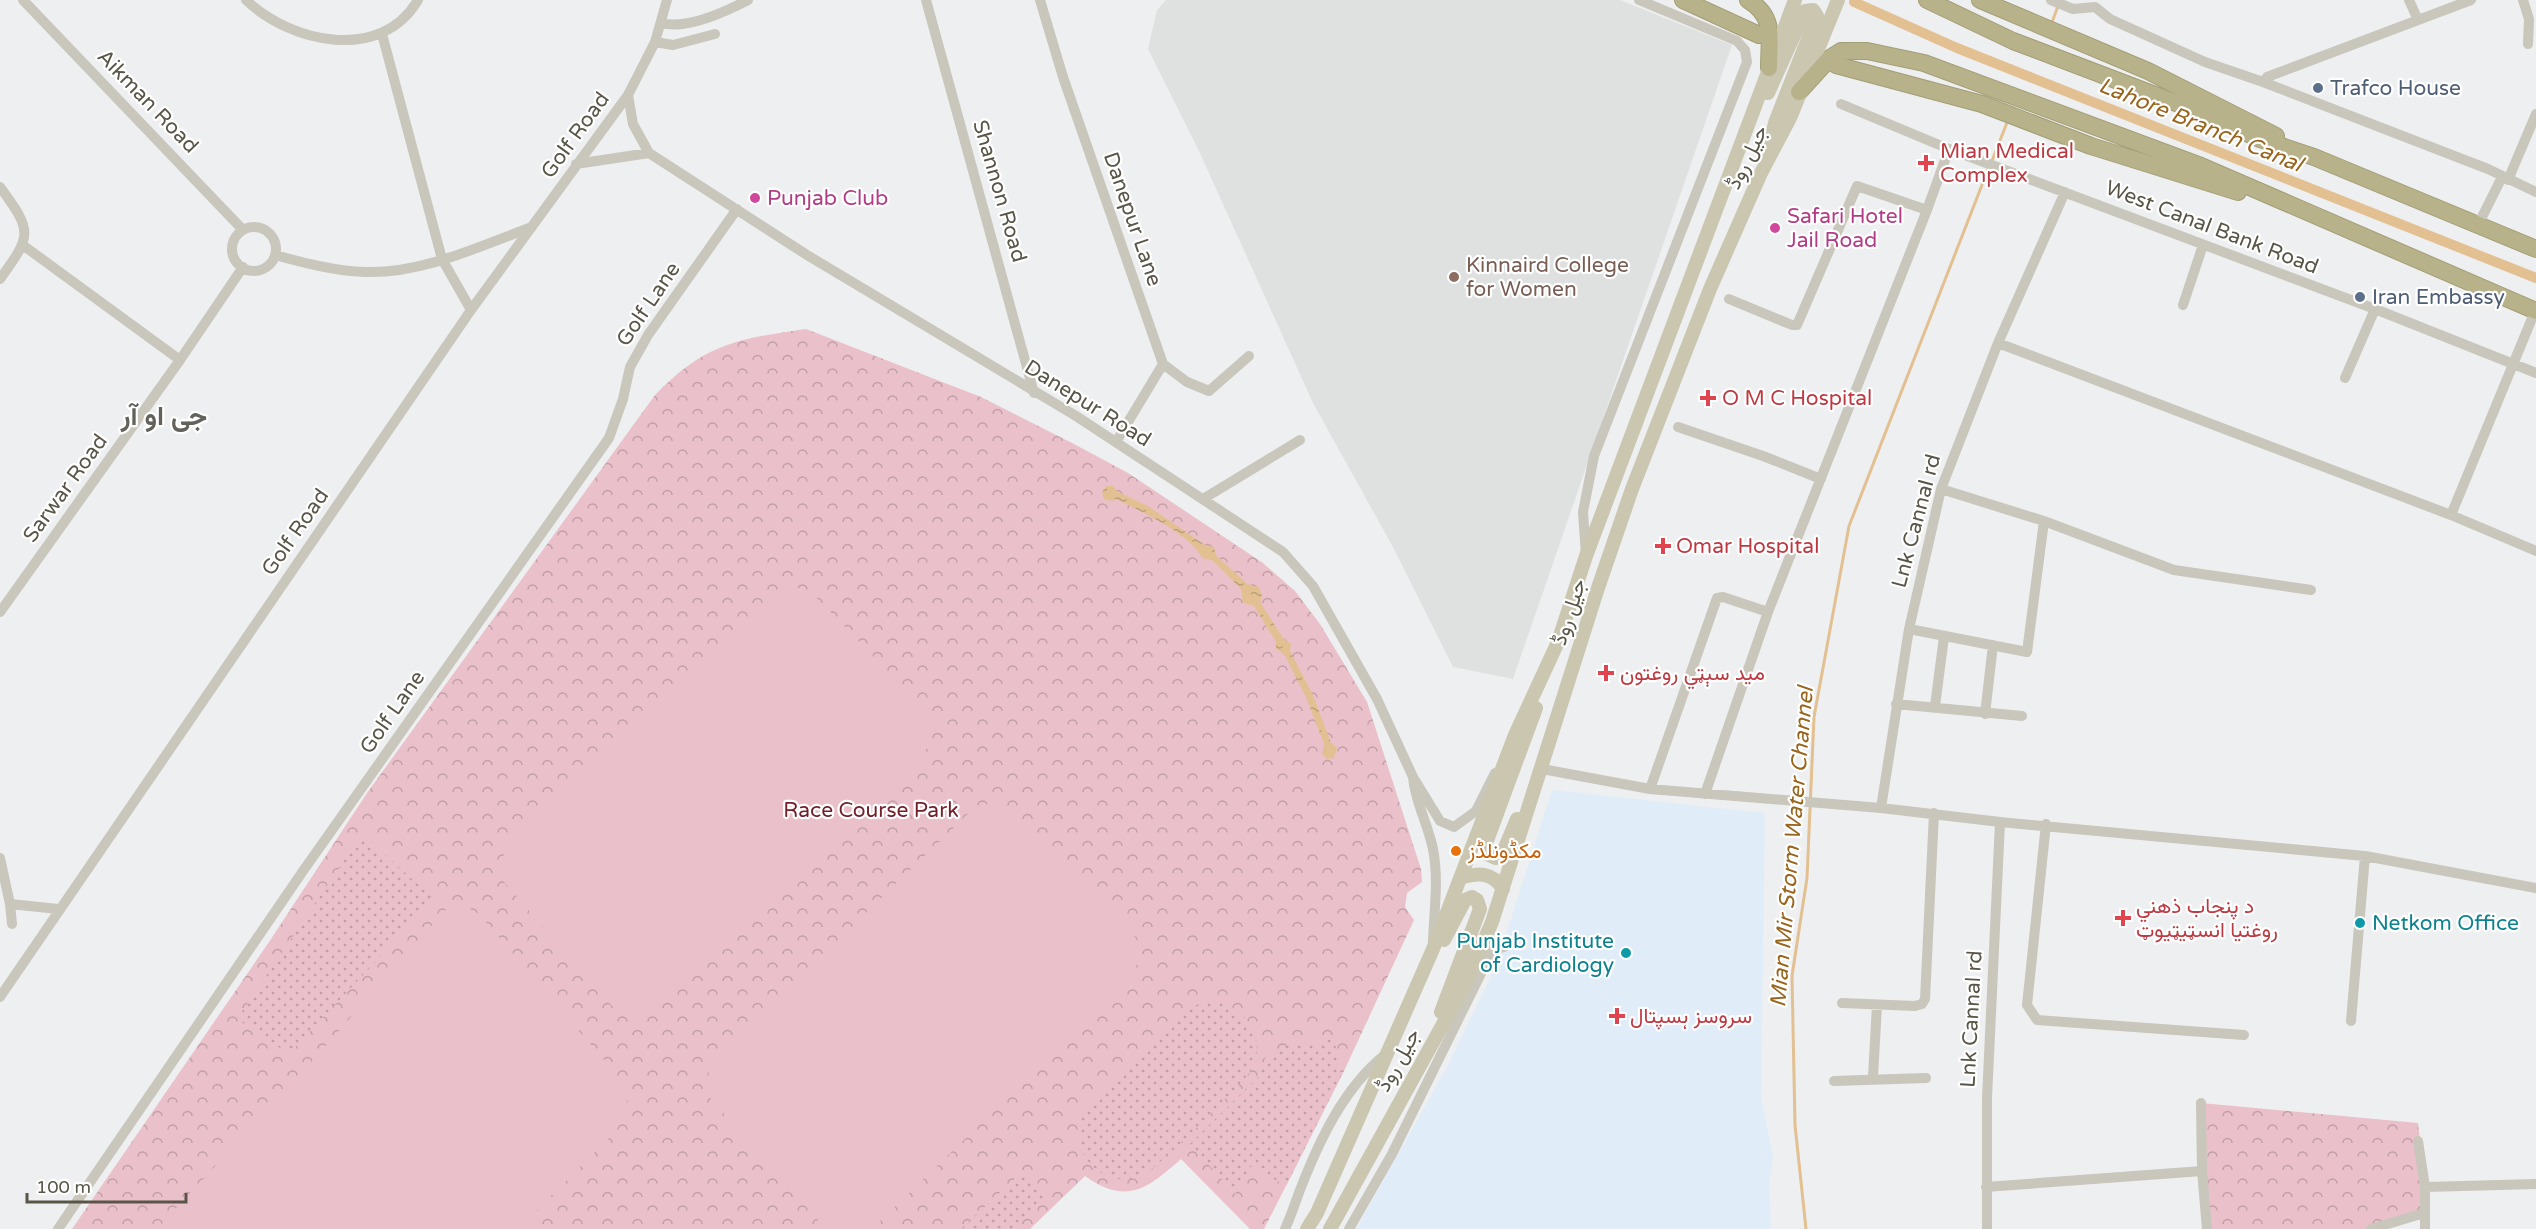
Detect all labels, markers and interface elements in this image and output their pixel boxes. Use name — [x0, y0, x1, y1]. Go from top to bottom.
street label: Aikman Road — [92, 44, 203, 158]
water label: Lahore Branch Canal — [2095, 72, 2308, 179]
place label: Trafco House — [2330, 76, 2461, 101]
marker: Trafco House — [2311, 81, 2325, 95]
street label: Golf Road — [536, 87, 615, 183]
street label: Shannon Road — [967, 117, 1032, 265]
street label: جیل روڈ — [1721, 121, 1774, 193]
place label: Mian Medical Complex — [1940, 139, 2074, 188]
street label: Danepur Lane — [1098, 149, 1167, 290]
marker: Mian Medical Complex — [1917, 154, 1935, 172]
street label: West Canal Bank Road — [2102, 175, 2322, 280]
place label: Punjab Club — [767, 186, 888, 211]
marker: Punjab Club — [748, 191, 762, 205]
place label: Safari Hotel Jail Road — [1787, 204, 1903, 253]
marker: Safari Hotel Jail Road — [1768, 221, 1782, 235]
place label: Kinnaird College for Women — [1466, 253, 1629, 302]
street label: Golf Lane — [611, 257, 686, 351]
marker: Kinnaird College for Women — [1447, 270, 1461, 284]
place label: Iran Embassy — [2372, 285, 2505, 310]
marker: Iran Embassy — [2353, 290, 2367, 304]
street label: Danepur Road — [1020, 355, 1156, 452]
place label: O M C Hospital — [1722, 386, 1872, 411]
marker: O M C Hospital — [1699, 389, 1717, 407]
district label: جی او آر — [120, 400, 207, 433]
street label: Sarwar Road — [18, 429, 113, 547]
street label: Lnk Cannal rd — [1887, 452, 1946, 591]
street label: Golf Road — [256, 484, 334, 580]
place label: Omar Hospital — [1676, 534, 1819, 559]
marker: Omar Hospital — [1654, 537, 1672, 555]
street label: جیل روڈ — [1547, 576, 1592, 648]
place label: مید سېټي روغتون — [1620, 661, 1765, 690]
marker: مید سېټي روغتون — [1597, 664, 1615, 682]
street label: Golf Lane — [355, 666, 430, 759]
water label: Mian Mir Storm Water Channel — [1765, 683, 1819, 1008]
park label: Race Course Park — [783, 798, 959, 823]
place label: مکڈونلڈز — [1467, 839, 1541, 864]
marker: مکڈونلڈز — [1449, 844, 1463, 858]
place label: د پنجاب ذهني روغتیا انسټیټیوټ — [2136, 894, 2278, 943]
marker: د پنجاب ذهني روغتیا انسټیټیوټ — [2114, 909, 2132, 927]
place label: Netkom Office — [2372, 911, 2519, 936]
marker: Netkom Office — [2353, 916, 2367, 930]
place label: Punjab Institute of Cardiology — [1456, 929, 1614, 978]
marker: Punjab Institute of Cardiology — [1619, 946, 1633, 960]
street label: Lnk Cannal rd — [1955, 950, 1988, 1088]
place label: سروسز ہسپتال — [1630, 1004, 1752, 1030]
marker: سروسز ہسپتال — [1608, 1007, 1626, 1025]
street label: جیل روڈ — [1371, 1024, 1426, 1096]
scale bar — [27, 1166, 186, 1204]
text: 100 m — [36, 1176, 91, 1198]

